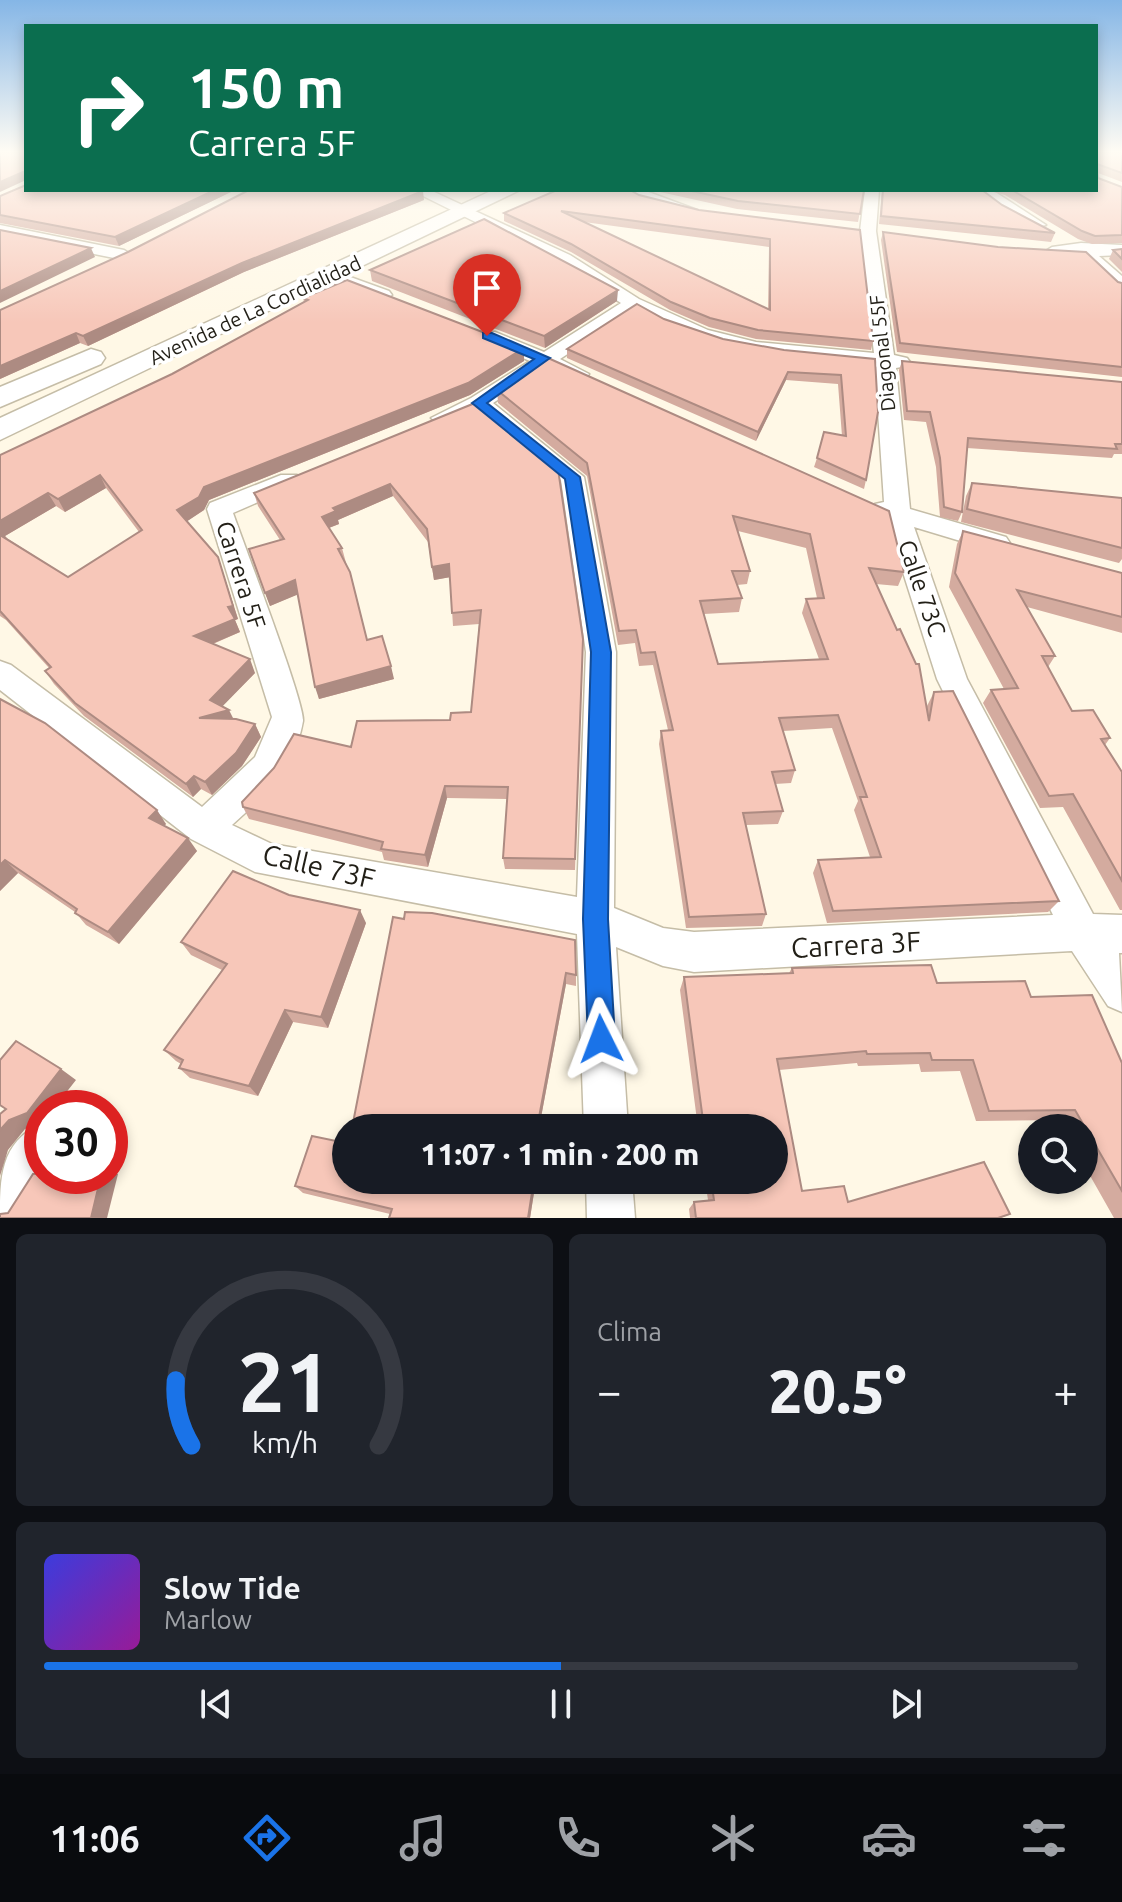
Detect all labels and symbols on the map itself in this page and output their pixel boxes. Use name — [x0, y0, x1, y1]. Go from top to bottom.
street label: Avenida de La Cordialidad — [146, 251, 364, 369]
pin — [453, 254, 521, 336]
street label: Diagonal 55F — [864, 294, 900, 412]
street label: Carrera 5F — [211, 518, 271, 632]
street label: Calle 73C — [893, 536, 951, 640]
street label: Calle 73F — [260, 838, 378, 894]
street label: Carrera 3F — [790, 925, 922, 963]
position arrow — [559, 997, 643, 1081]
speed limit sign: 30 — [24, 1090, 128, 1194]

